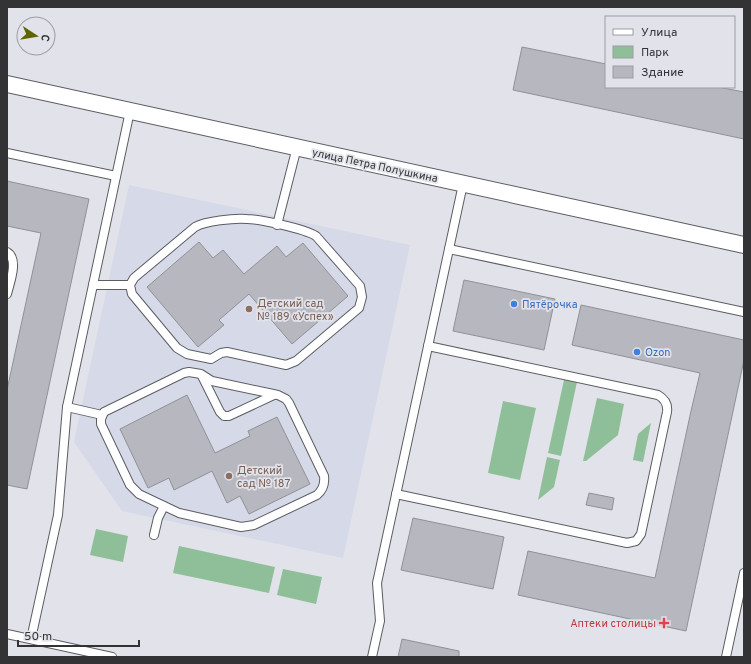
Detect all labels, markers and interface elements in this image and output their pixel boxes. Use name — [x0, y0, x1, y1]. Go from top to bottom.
north arrow — [16, 16, 56, 56]
legend — [605, 16, 735, 88]
text: Улица — [641, 25, 677, 41]
text: С — [37, 33, 52, 43]
text: Парк — [641, 45, 669, 61]
text: Здание — [641, 65, 684, 81]
street label: улица Петра Полушкина — [311, 146, 439, 186]
place label: Детский сад № 189 «Успех» — [257, 297, 334, 324]
place label: Пятёрочка — [522, 298, 578, 312]
marker: Пятёрочка — [509, 299, 519, 309]
marker: Детский сад № 189 «Успех» — [244, 304, 254, 314]
place label: Ozon — [645, 346, 671, 360]
marker: Ozon — [632, 347, 642, 357]
place label: Детский сад № 187 — [237, 464, 290, 491]
marker: Детский сад № 187 — [224, 471, 234, 481]
place label: Аптеки столицы — [570, 617, 656, 631]
marker: Аптеки столицы — [659, 618, 669, 628]
scale bar — [18, 622, 139, 648]
text: 50 m — [24, 629, 52, 645]

